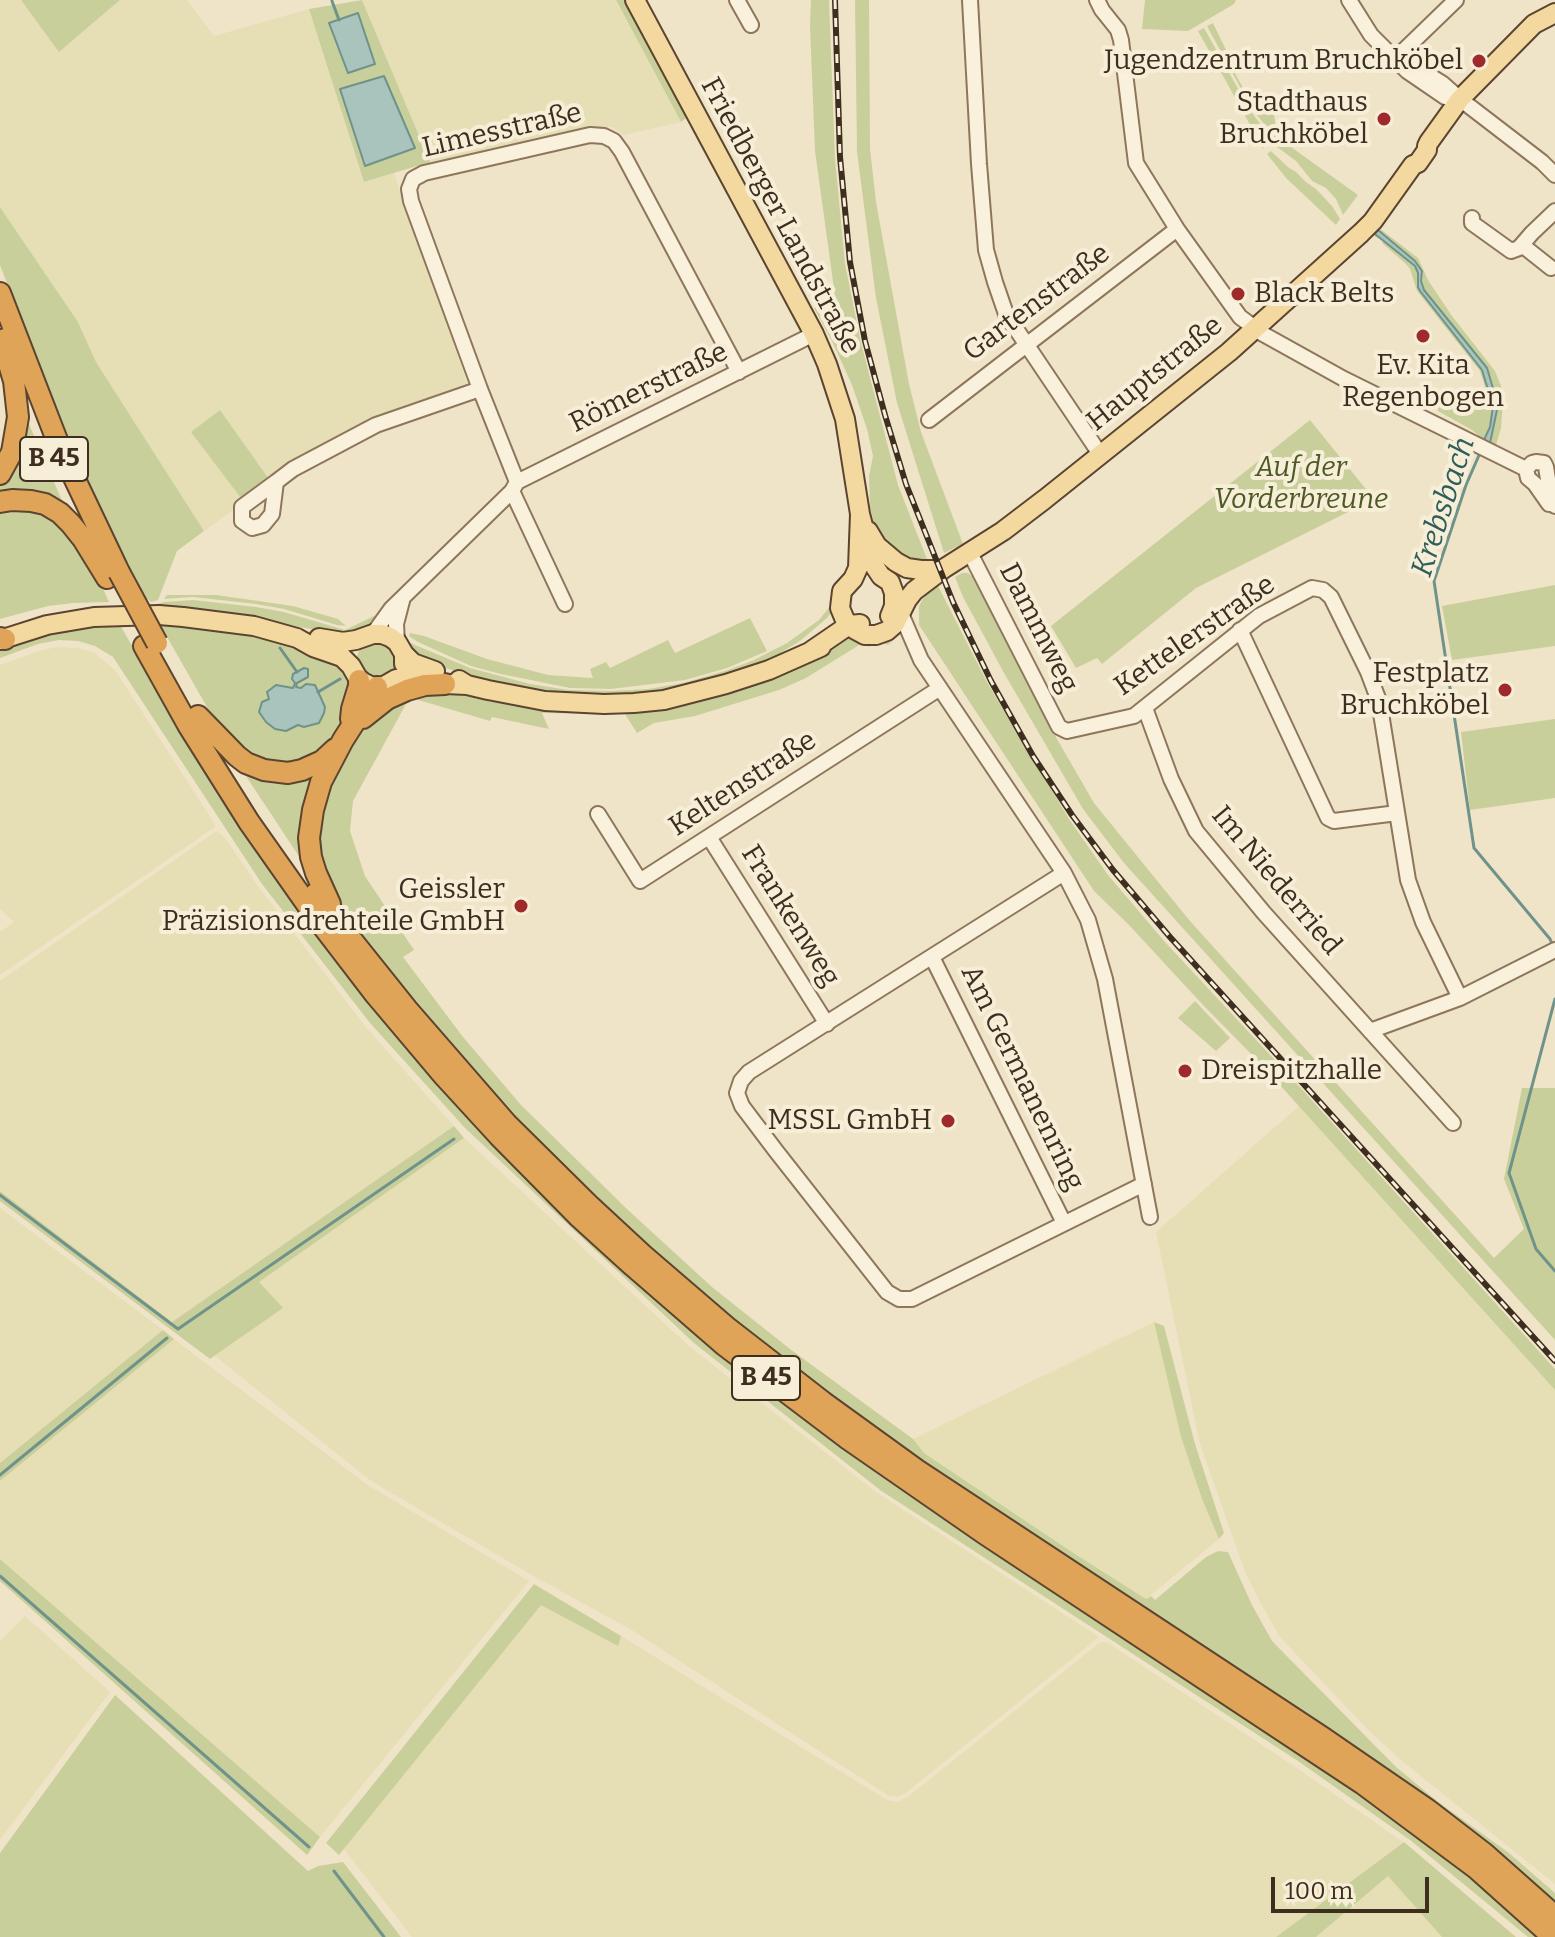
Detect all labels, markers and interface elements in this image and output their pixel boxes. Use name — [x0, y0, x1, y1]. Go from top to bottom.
place label: Jugendzentrum Bruchköbel — [1104, 44, 1463, 78]
marker: Jugendzentrum Bruchköbel — [1470, 52, 1488, 70]
street label: Friedberger Landstraße — [693, 72, 867, 360]
place label: Stadthaus Bruchköbel — [1219, 86, 1368, 152]
street label: Limesstraße — [419, 96, 585, 166]
marker: Stadthaus Bruchköbel — [1375, 110, 1393, 128]
street label: Gartenstraße — [957, 237, 1117, 369]
place label: Black Belts — [1254, 277, 1394, 311]
marker: Black Belts — [1229, 285, 1247, 303]
street label: Hauptstraße — [1080, 309, 1230, 439]
marker: Ev. Kita Regenbogen — [1414, 327, 1432, 345]
street label: Römerstraße — [565, 335, 733, 441]
place label: Ev. Kita Regenbogen — [1342, 349, 1504, 415]
water label: Krebsbach — [1405, 433, 1483, 581]
road number: B 45 — [20, 437, 88, 481]
park label: Auf der Vorderbreune — [1214, 451, 1388, 517]
street label: Dammweg — [991, 558, 1085, 698]
street label: Kettelerstraße — [1108, 568, 1282, 704]
place label: Festplatz Bruchköbel — [1340, 657, 1489, 723]
marker: Festplatz Bruchköbel — [1496, 681, 1514, 699]
street label: Keltenstraße — [663, 724, 823, 844]
street label: Im Niederried — [1204, 800, 1348, 962]
street label: Frankenweg — [733, 839, 847, 993]
place label: Geissler Präzisionsdrehteile GmbH — [162, 873, 505, 939]
marker: Geissler Präzisionsdrehteile GmbH — [512, 897, 530, 915]
street label: Am Germanenring — [953, 960, 1091, 1196]
place label: Dreispitzhalle — [1201, 1054, 1382, 1088]
marker: Dreispitzhalle — [1176, 1062, 1194, 1080]
place label: MSSL GmbH — [767, 1104, 932, 1138]
marker: MSSL GmbH — [939, 1112, 957, 1130]
road number: B 45 — [732, 1356, 800, 1400]
scale bar — [1275, 1861, 1433, 1911]
text: 100 m — [1285, 1877, 1353, 1905]

